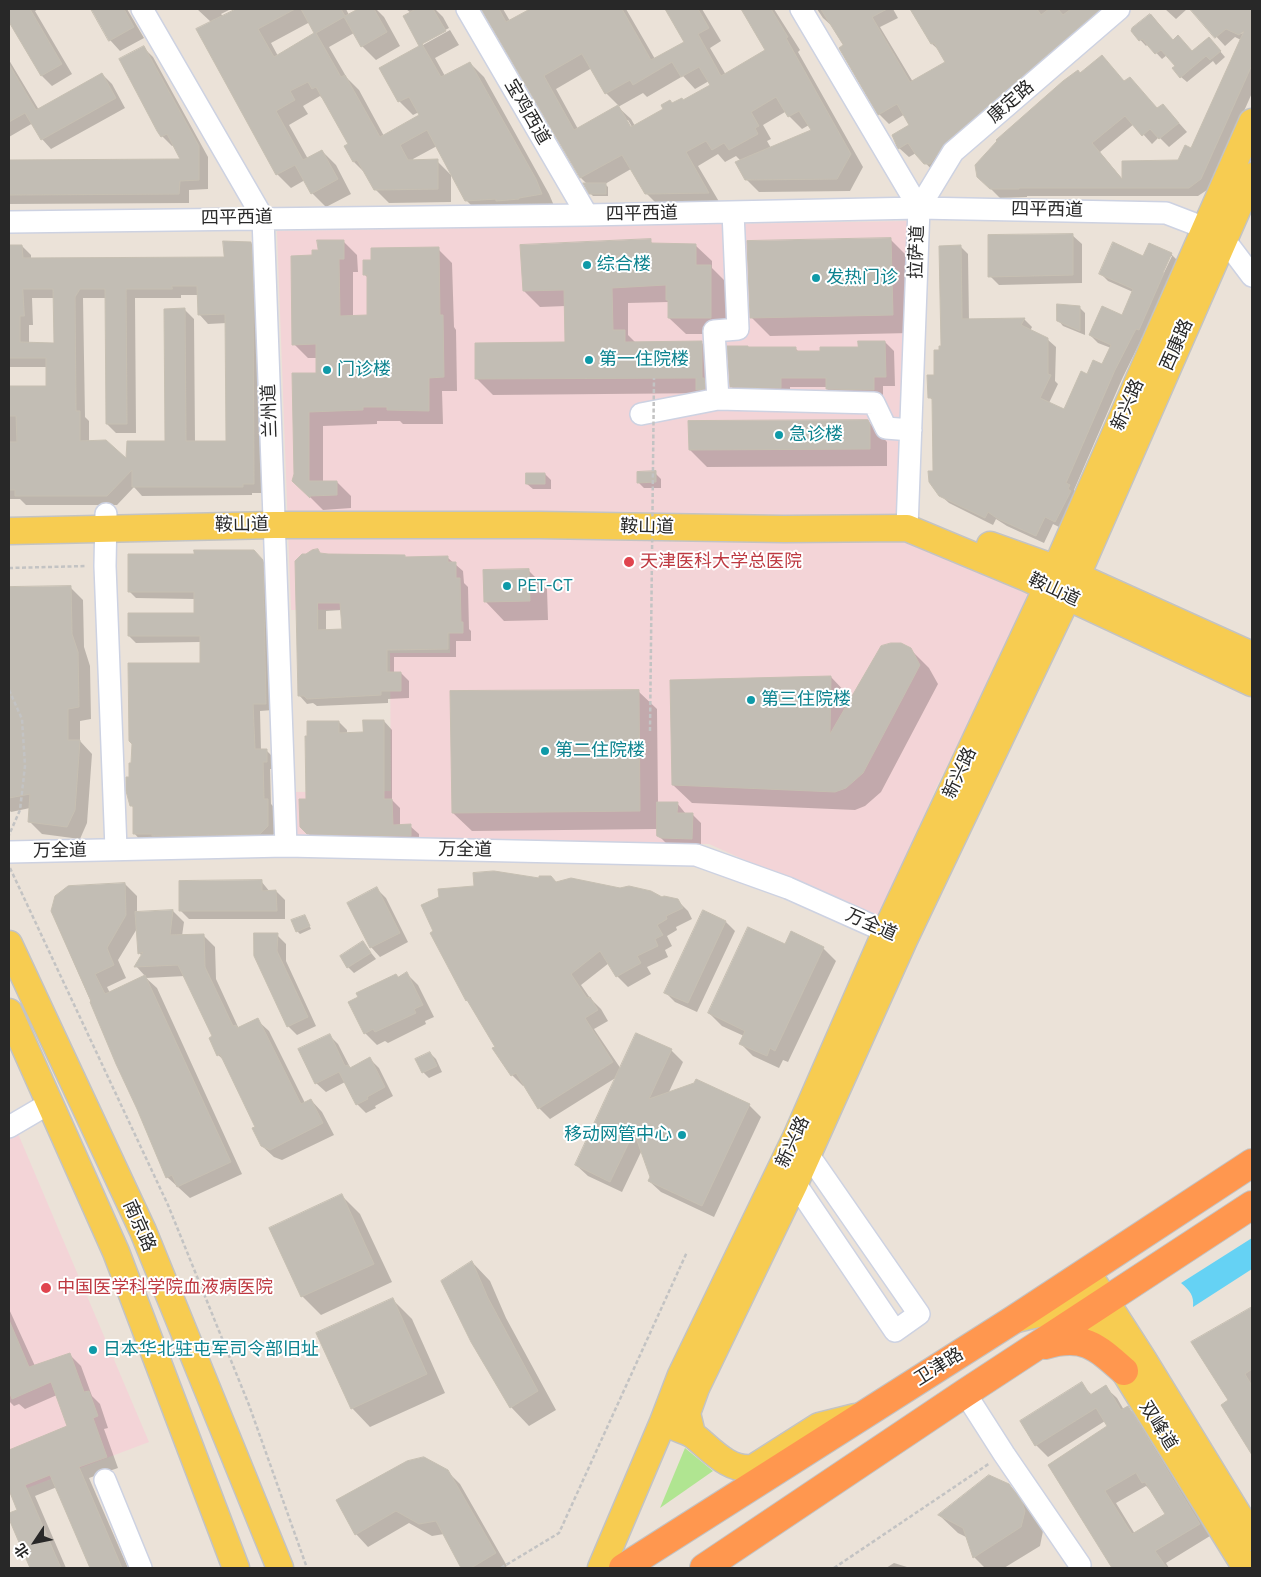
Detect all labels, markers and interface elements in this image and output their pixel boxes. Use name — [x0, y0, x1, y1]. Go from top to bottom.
street label: 宝鸡西道 — [500, 75, 554, 149]
street label: 康定路 — [984, 76, 1038, 128]
street label: 四平西道 — [1011, 199, 1083, 221]
street label: 四平西道 — [606, 203, 678, 225]
street label: 四平西道 — [201, 207, 273, 229]
street label: 拉萨道 — [905, 225, 929, 279]
place label: 综合楼 — [597, 254, 651, 276]
marker: 综合楼 — [581, 259, 593, 271]
place label: 发热门诊 — [826, 267, 898, 289]
marker: 发热门诊 — [810, 272, 822, 284]
street label: 西康路 — [1156, 316, 1198, 374]
place label: 第一住院楼 — [599, 349, 689, 371]
marker: 第一住院楼 — [583, 354, 595, 366]
place label: 门诊楼 — [337, 359, 391, 381]
marker: 门诊楼 — [321, 364, 333, 376]
street label: 新兴路 — [1107, 376, 1149, 434]
street label: 兰州道 — [258, 384, 282, 438]
place label: 急诊楼 — [789, 424, 843, 446]
marker: 急诊楼 — [773, 429, 785, 441]
street label: 鞍山道 — [215, 514, 269, 536]
street label: 鞍山道 — [620, 516, 674, 538]
place label: 天津医科大学总医院 — [640, 551, 802, 573]
marker: 天津医科大学总医院 — [622, 555, 636, 569]
street label: 鞍山道 — [1025, 569, 1083, 611]
place label: PET-CT — [517, 575, 572, 597]
marker: PET-CT — [501, 580, 513, 592]
place label: 第三住院楼 — [761, 689, 851, 711]
marker: 第三住院楼 — [745, 694, 757, 706]
place label: 第二住院楼 — [555, 740, 645, 762]
street label: 新兴路 — [939, 744, 981, 802]
marker: 第二住院楼 — [539, 745, 551, 757]
street label: 万全道 — [438, 839, 492, 861]
street label: 万全道 — [33, 840, 87, 862]
street label: 万全道 — [842, 904, 900, 946]
street label: 新兴路 — [772, 1113, 814, 1171]
place label: 移动网管中心 — [564, 1124, 672, 1146]
marker: 移动网管中心 — [676, 1129, 688, 1141]
street label: 南京路 — [118, 1197, 160, 1255]
place label: 中国医学科学院血液病医院 — [57, 1277, 273, 1299]
marker: 中国医学科学院血液病医院 — [39, 1281, 53, 1295]
place label: 日本华北驻屯军司令部旧址 — [103, 1339, 319, 1361]
marker: 日本华北驻屯军司令部旧址 — [87, 1344, 99, 1356]
street label: 卫津路 — [910, 1344, 968, 1390]
street label: 双峰道 — [1135, 1397, 1181, 1455]
north arrow — [10, 1517, 60, 1567]
text: 北 — [11, 1540, 33, 1561]

